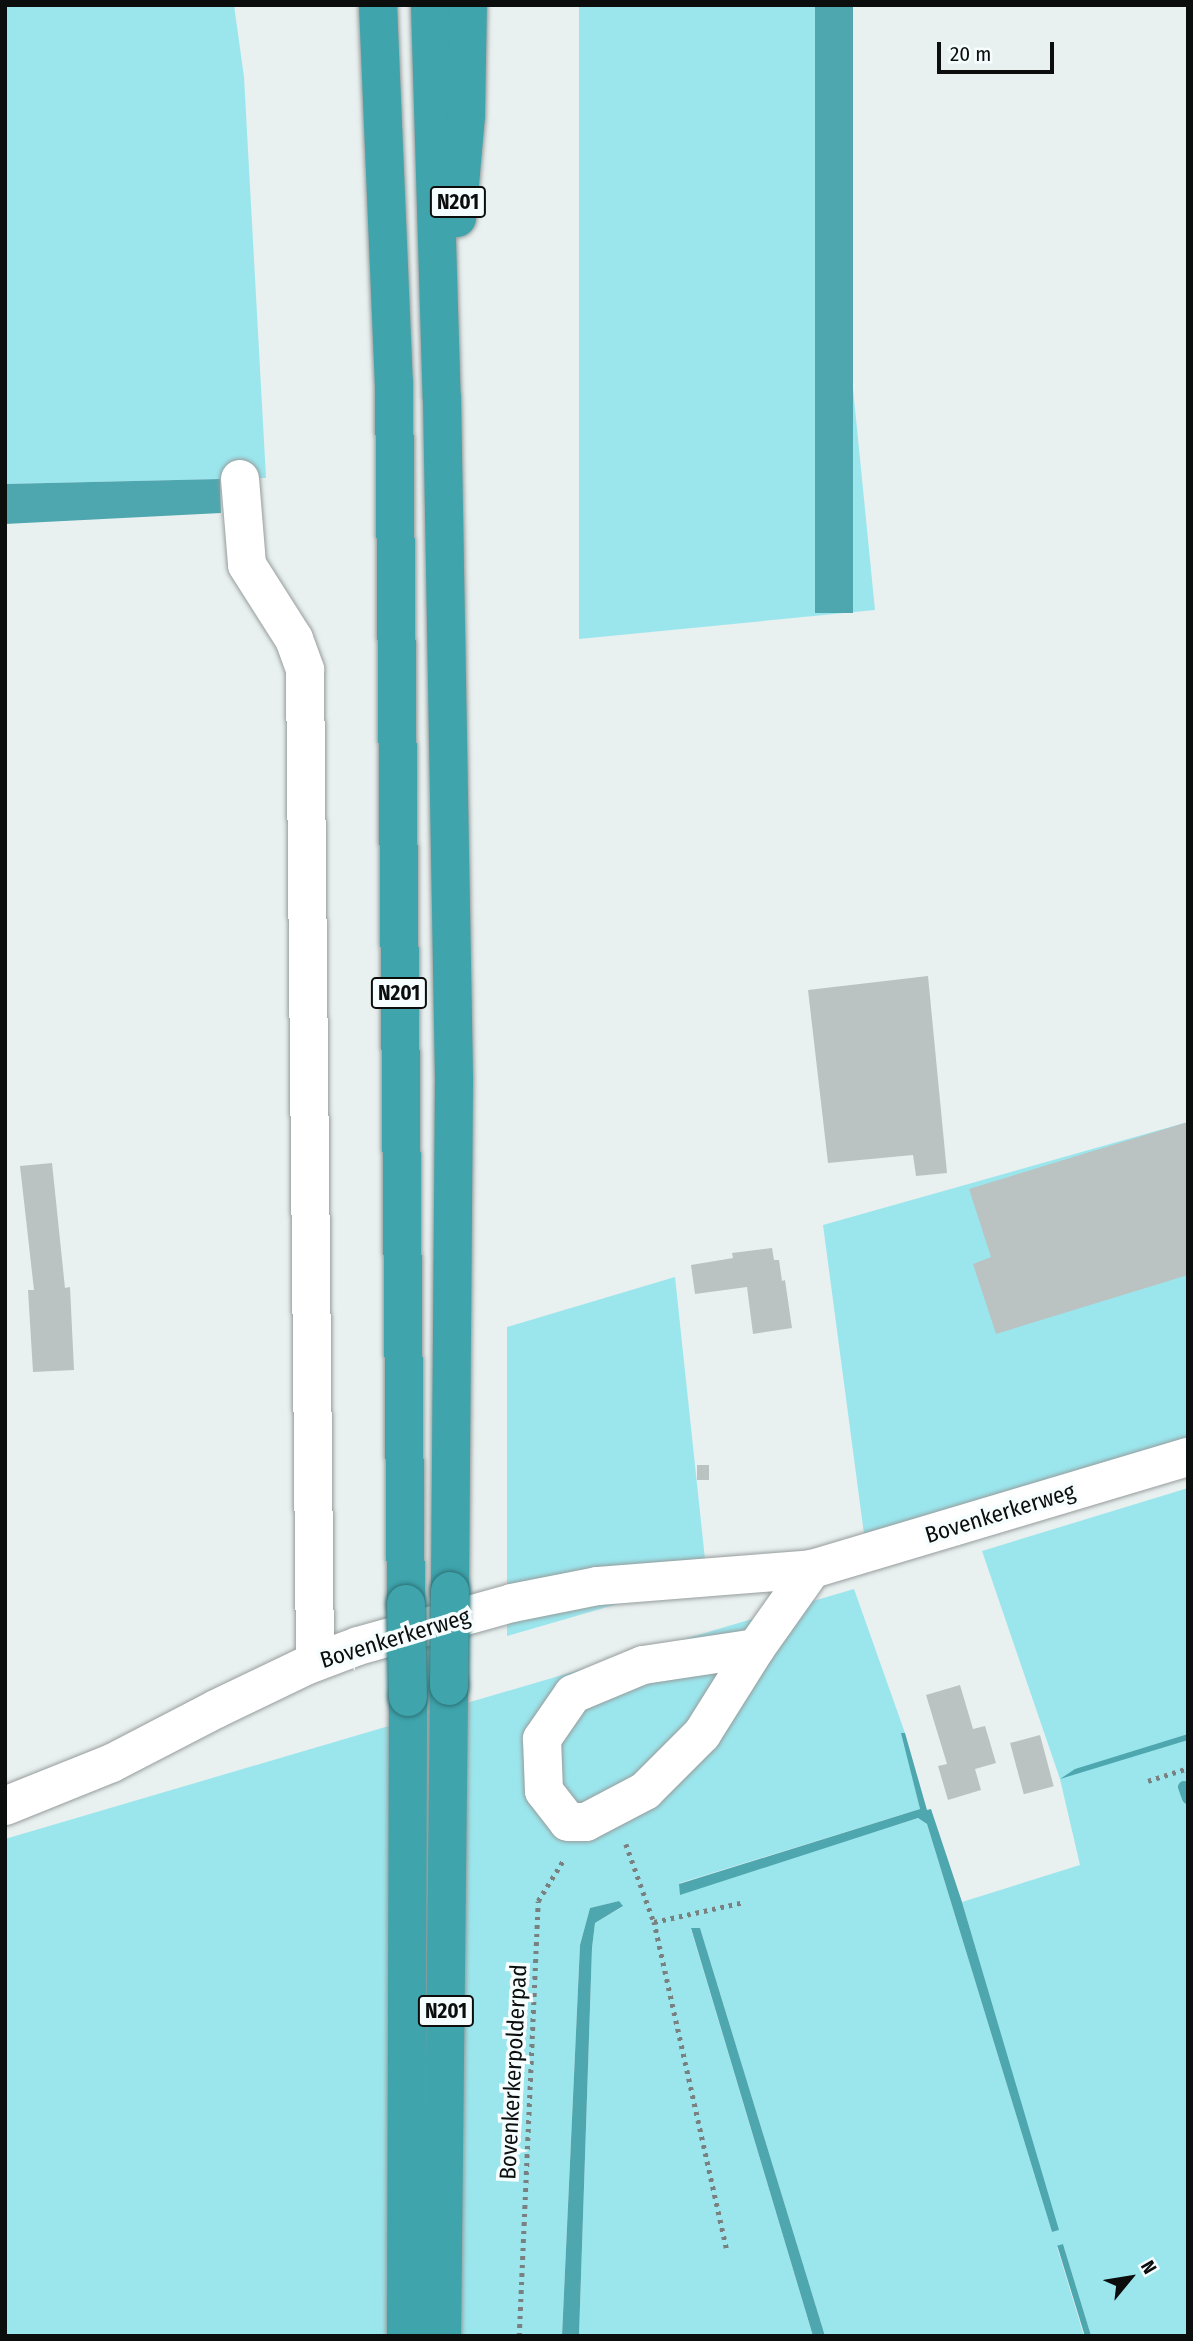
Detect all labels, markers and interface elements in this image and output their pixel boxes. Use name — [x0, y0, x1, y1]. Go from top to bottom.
scale bar — [941, 28, 1058, 72]
text: 20 m — [950, 41, 991, 67]
road number: N201 — [428, 184, 488, 220]
road number: N201 — [369, 976, 429, 1010]
street label: Bovenkerkerweg — [922, 1477, 1078, 1549]
street label: Bovenkerkerweg — [317, 1602, 473, 1674]
street label: Bovenkerkerpolderpad — [494, 1964, 532, 2180]
road number: N201 — [416, 1994, 476, 2028]
north arrow — [1095, 2243, 1165, 2313]
text: N — [1136, 2257, 1161, 2278]

